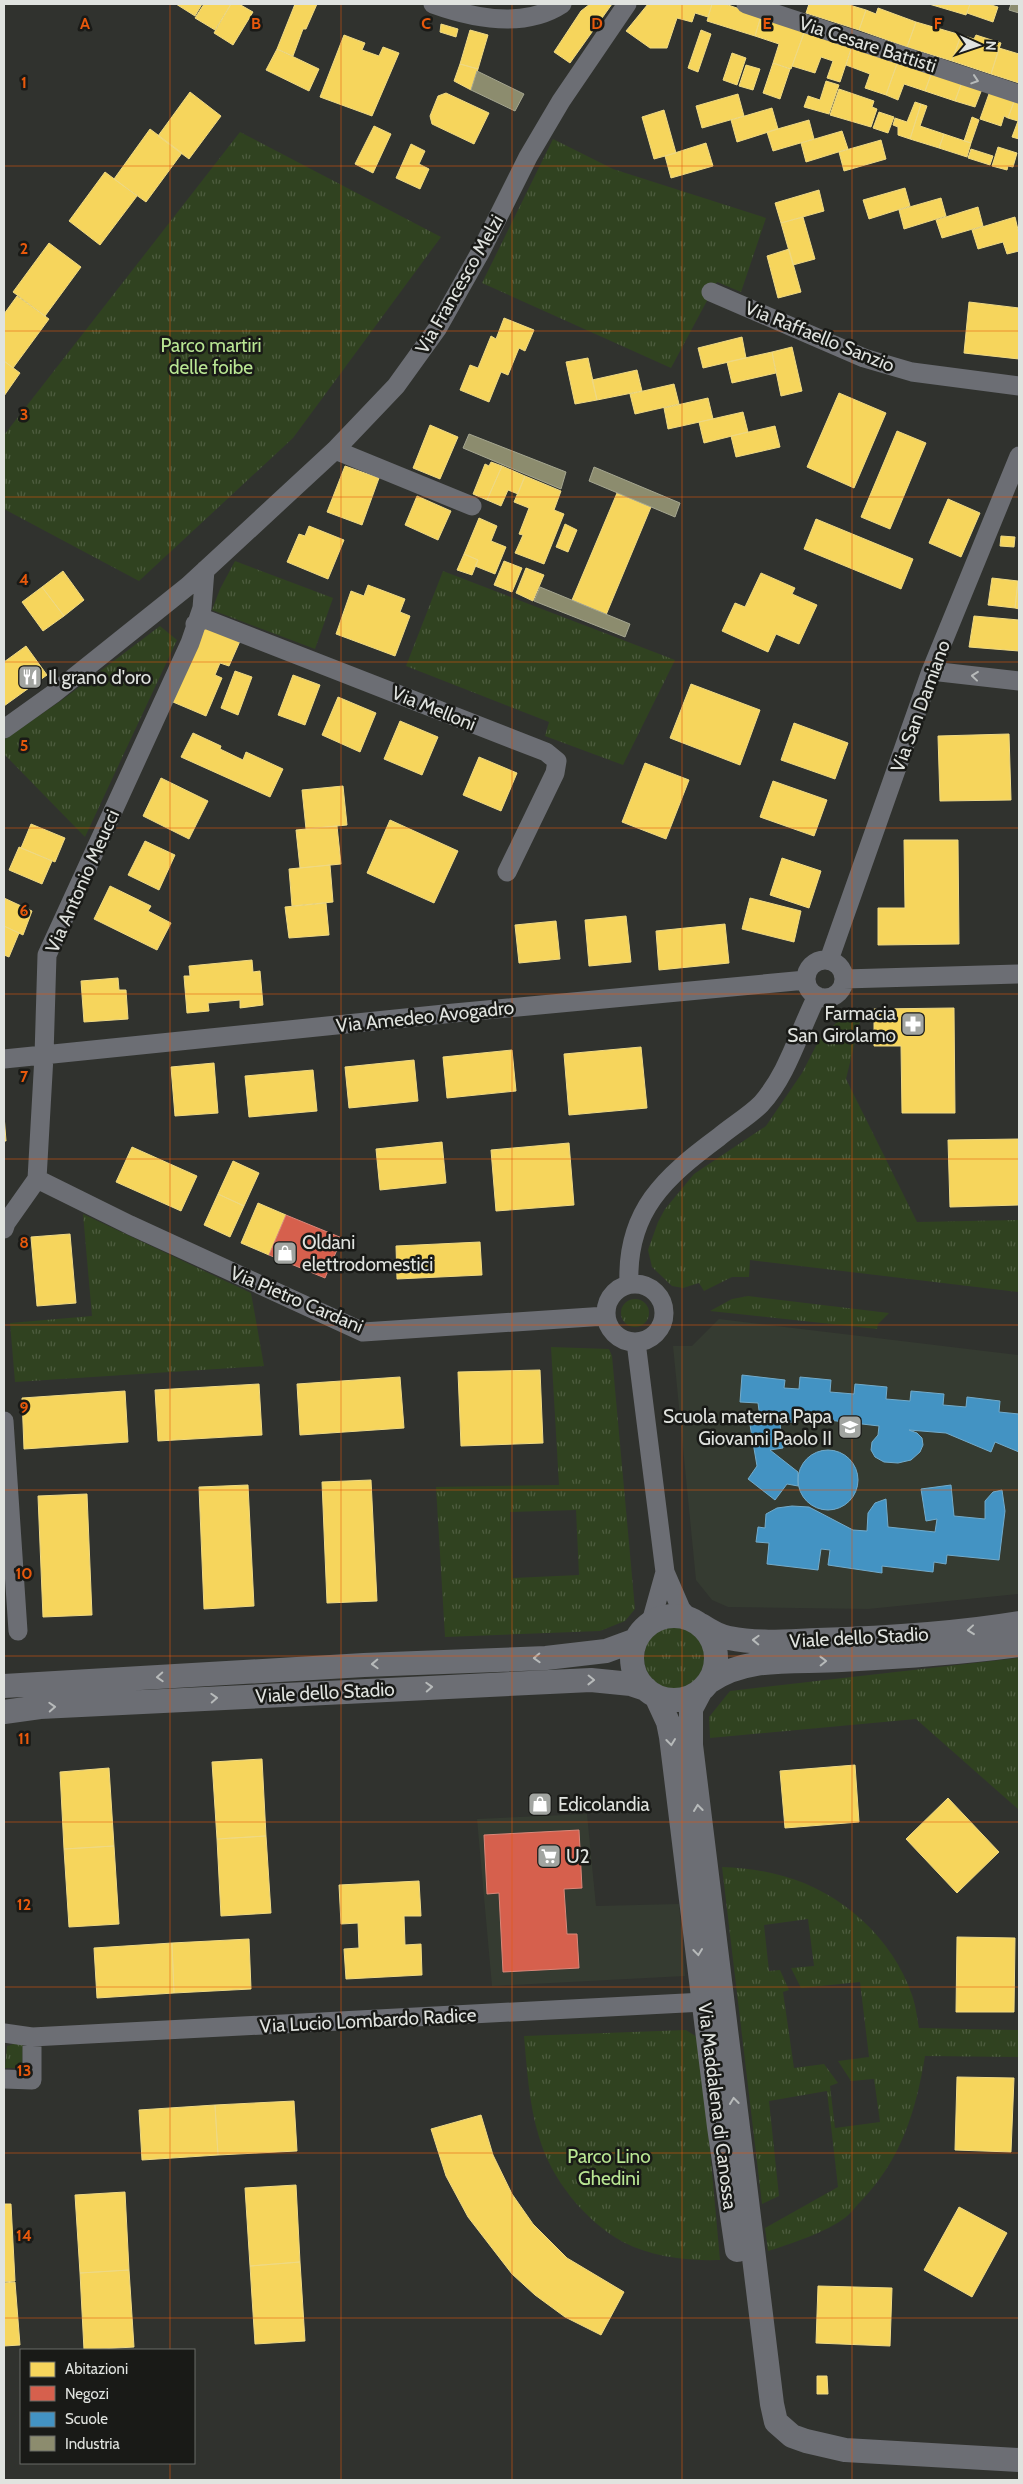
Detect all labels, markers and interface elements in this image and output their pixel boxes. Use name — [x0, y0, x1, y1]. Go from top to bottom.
street label: Via Cesare Battisti — [796, 11, 939, 78]
text: A — [80, 14, 90, 33]
text: B — [251, 14, 261, 33]
text: C — [421, 14, 431, 33]
text: D — [591, 14, 603, 33]
text: E — [762, 14, 772, 33]
text: F — [934, 14, 943, 33]
north arrow — [953, 20, 1003, 70]
text: N — [982, 40, 1000, 51]
text: 1 — [21, 73, 27, 92]
one-way arrow — [970, 74, 978, 84]
street label: Via Francesco Melzi — [410, 211, 508, 358]
text: 2 — [20, 239, 28, 258]
street label: Via Raffaello Sanzio — [742, 296, 898, 377]
park label: Parco martiri delle foibe — [161, 334, 261, 379]
text: 3 — [20, 405, 28, 424]
text: 4 — [19, 570, 29, 589]
street label: Via San Damiano — [886, 637, 955, 775]
restaurant icon: Il grano d'oro — [17, 664, 43, 690]
place label: Il grano d'oro — [48, 666, 151, 689]
one-way arrow — [971, 671, 979, 682]
street label: Via Melloni — [388, 681, 479, 736]
text: 5 — [20, 736, 28, 755]
street label: Via Antonio Meucci — [41, 806, 124, 956]
text: 6 — [20, 901, 29, 920]
street label: Via Amedeo Avogadro — [335, 996, 515, 1037]
place label: Farmacia San Girolamo — [787, 1002, 896, 1047]
pharmacy icon: Farmacia San Girolamo — [900, 1011, 926, 1037]
text: 7 — [20, 1067, 29, 1086]
place label: Oldani elettrodomestici — [302, 1231, 433, 1276]
text: 8 — [19, 1233, 29, 1252]
shop icon: Oldani elettrodomestici — [272, 1240, 298, 1266]
street label: Via Pietro Cardani — [227, 1261, 367, 1338]
text: 9 — [20, 1398, 29, 1417]
place label: Scuola materna Papa Giovanni Paolo II — [663, 1405, 832, 1450]
school or university icon: Scuola materna Papa Giovanni Paolo II — [837, 1414, 863, 1440]
text: 10 — [15, 1564, 33, 1583]
street label: Viale dello Stadio — [789, 1622, 929, 1653]
one-way arrow — [967, 1624, 975, 1635]
one-way arrow — [752, 1635, 760, 1646]
one-way arrow — [533, 1653, 541, 1663]
one-way arrow — [819, 1655, 827, 1666]
one-way arrow — [371, 1659, 379, 1670]
one-way arrow — [156, 1671, 164, 1682]
one-way arrow — [588, 1675, 596, 1686]
street label: Viale dello Stadio — [255, 1677, 395, 1708]
one-way arrow — [426, 1682, 433, 1692]
one-way arrow — [211, 1693, 219, 1704]
one-way arrow — [48, 1701, 56, 1712]
text: 11 — [18, 1729, 30, 1748]
one-way arrow — [665, 1738, 676, 1746]
shop icon: Edicolandia — [527, 1791, 553, 1817]
place label: Edicolandia — [558, 1793, 650, 1816]
one-way arrow — [693, 1804, 704, 1812]
supermarket icon: U2 — [536, 1843, 562, 1869]
place label: U2 — [566, 1845, 590, 1868]
text: 12 — [17, 1895, 31, 1914]
one-way arrow — [692, 1948, 703, 1956]
street label: Via Maddalena di Canossa — [693, 2001, 742, 2211]
street label: Via Lucio Lombardo Radice — [259, 2003, 477, 2038]
text: 13 — [17, 2061, 31, 2080]
one-way arrow — [729, 2096, 740, 2104]
park label: Parco Lino Ghedini — [567, 2145, 651, 2190]
text: 14 — [16, 2226, 32, 2245]
legend — [20, 2349, 195, 2464]
text: Abitazioni — [65, 2360, 128, 2378]
text: Negozi — [65, 2385, 109, 2403]
text: Scuole — [65, 2410, 108, 2428]
text: Industria — [65, 2435, 120, 2453]

